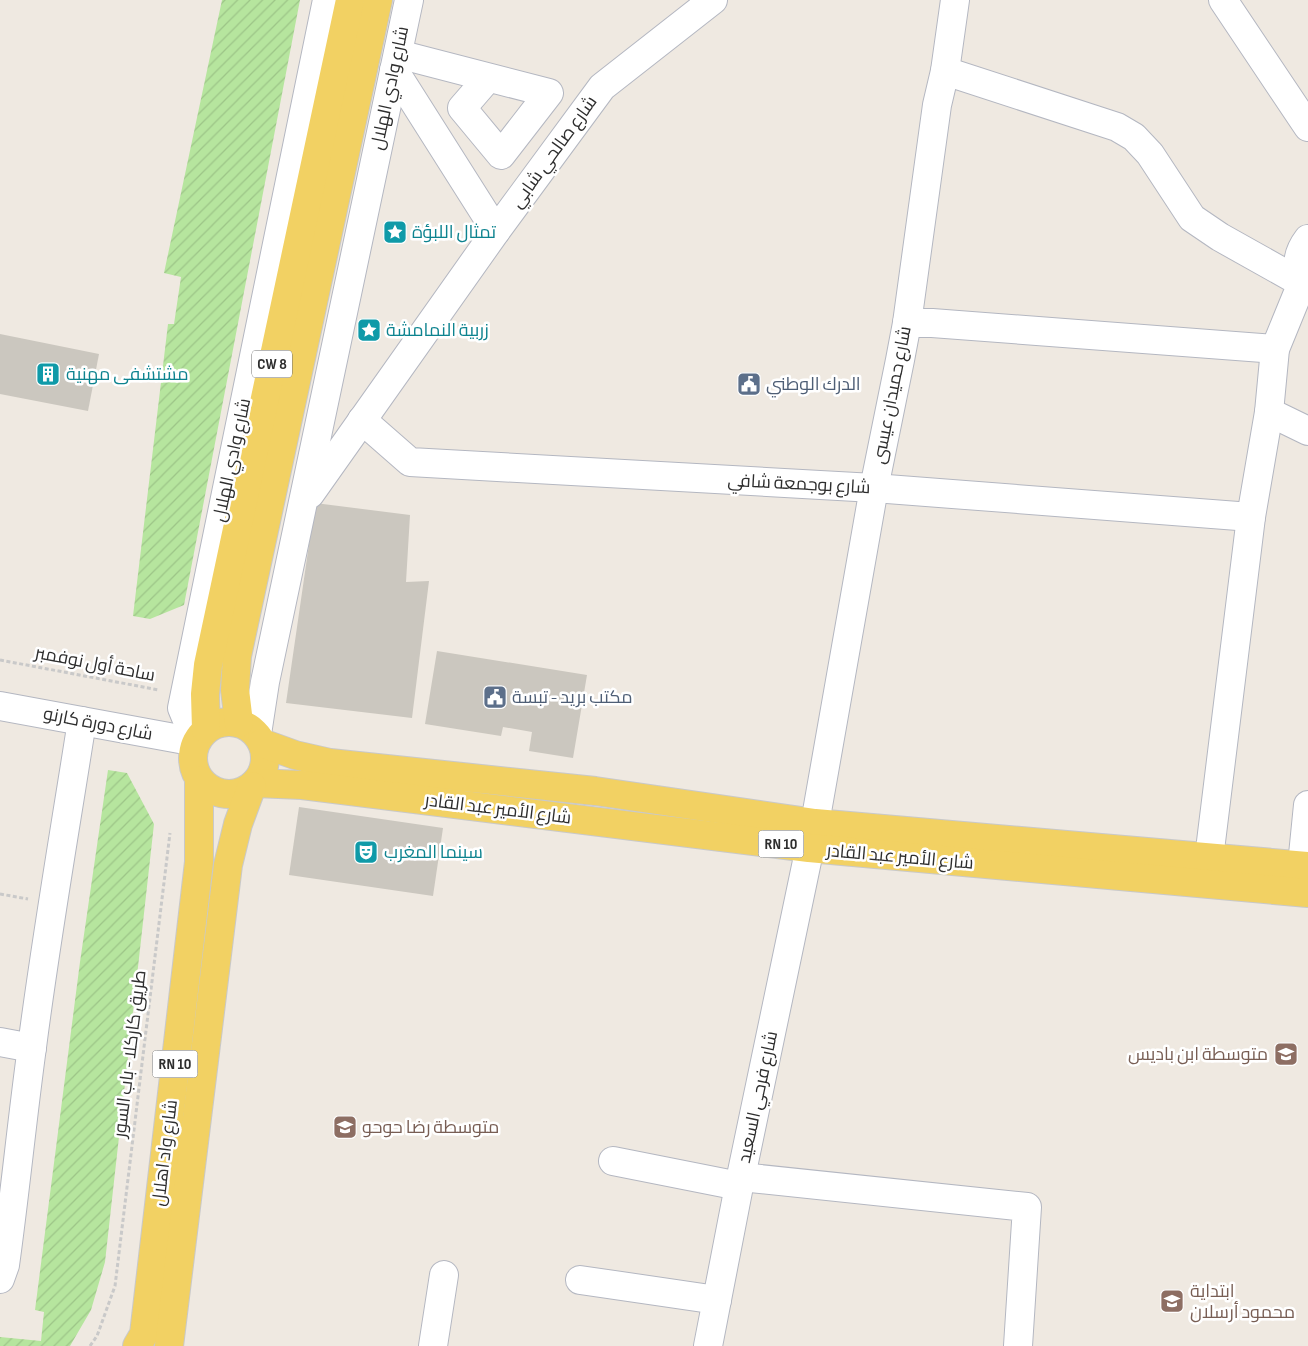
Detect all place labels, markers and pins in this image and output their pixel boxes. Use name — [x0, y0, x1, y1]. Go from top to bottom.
place icon: تمثال اللبؤة — [382, 219, 408, 245]
place label: تمثال اللبؤة — [412, 222, 496, 243]
place icon: زربية النمامشة — [356, 317, 382, 343]
place label: زربية النمامشة — [386, 320, 489, 341]
building icon: مشتشفى مهنية — [35, 361, 61, 387]
place label: مشتشفى مهنية — [66, 364, 189, 385]
public building icon: الدرك الوطني — [736, 371, 762, 397]
place label: الدرك الوطني — [766, 374, 861, 398]
public building icon: مكتب بريد - تبسة — [482, 684, 508, 710]
place label: مكتب بريد - تبسة — [512, 687, 633, 708]
theatre icon: سينما المغرب — [353, 839, 379, 865]
place label: سينما المغرب — [384, 842, 483, 863]
school or university icon: متوسطة ابن باديس — [1273, 1041, 1299, 1067]
place label: متوسطة ابن باديس — [1128, 1044, 1268, 1065]
school or university icon: متوسطة رضا حوحو — [332, 1114, 358, 1140]
place label: متوسطة رضا حوحو — [362, 1117, 499, 1138]
place label: ابتداية محمود أرسلان — [1190, 1281, 1295, 1323]
school or university icon: ابتداية محمود أرسلان — [1159, 1288, 1185, 1314]

